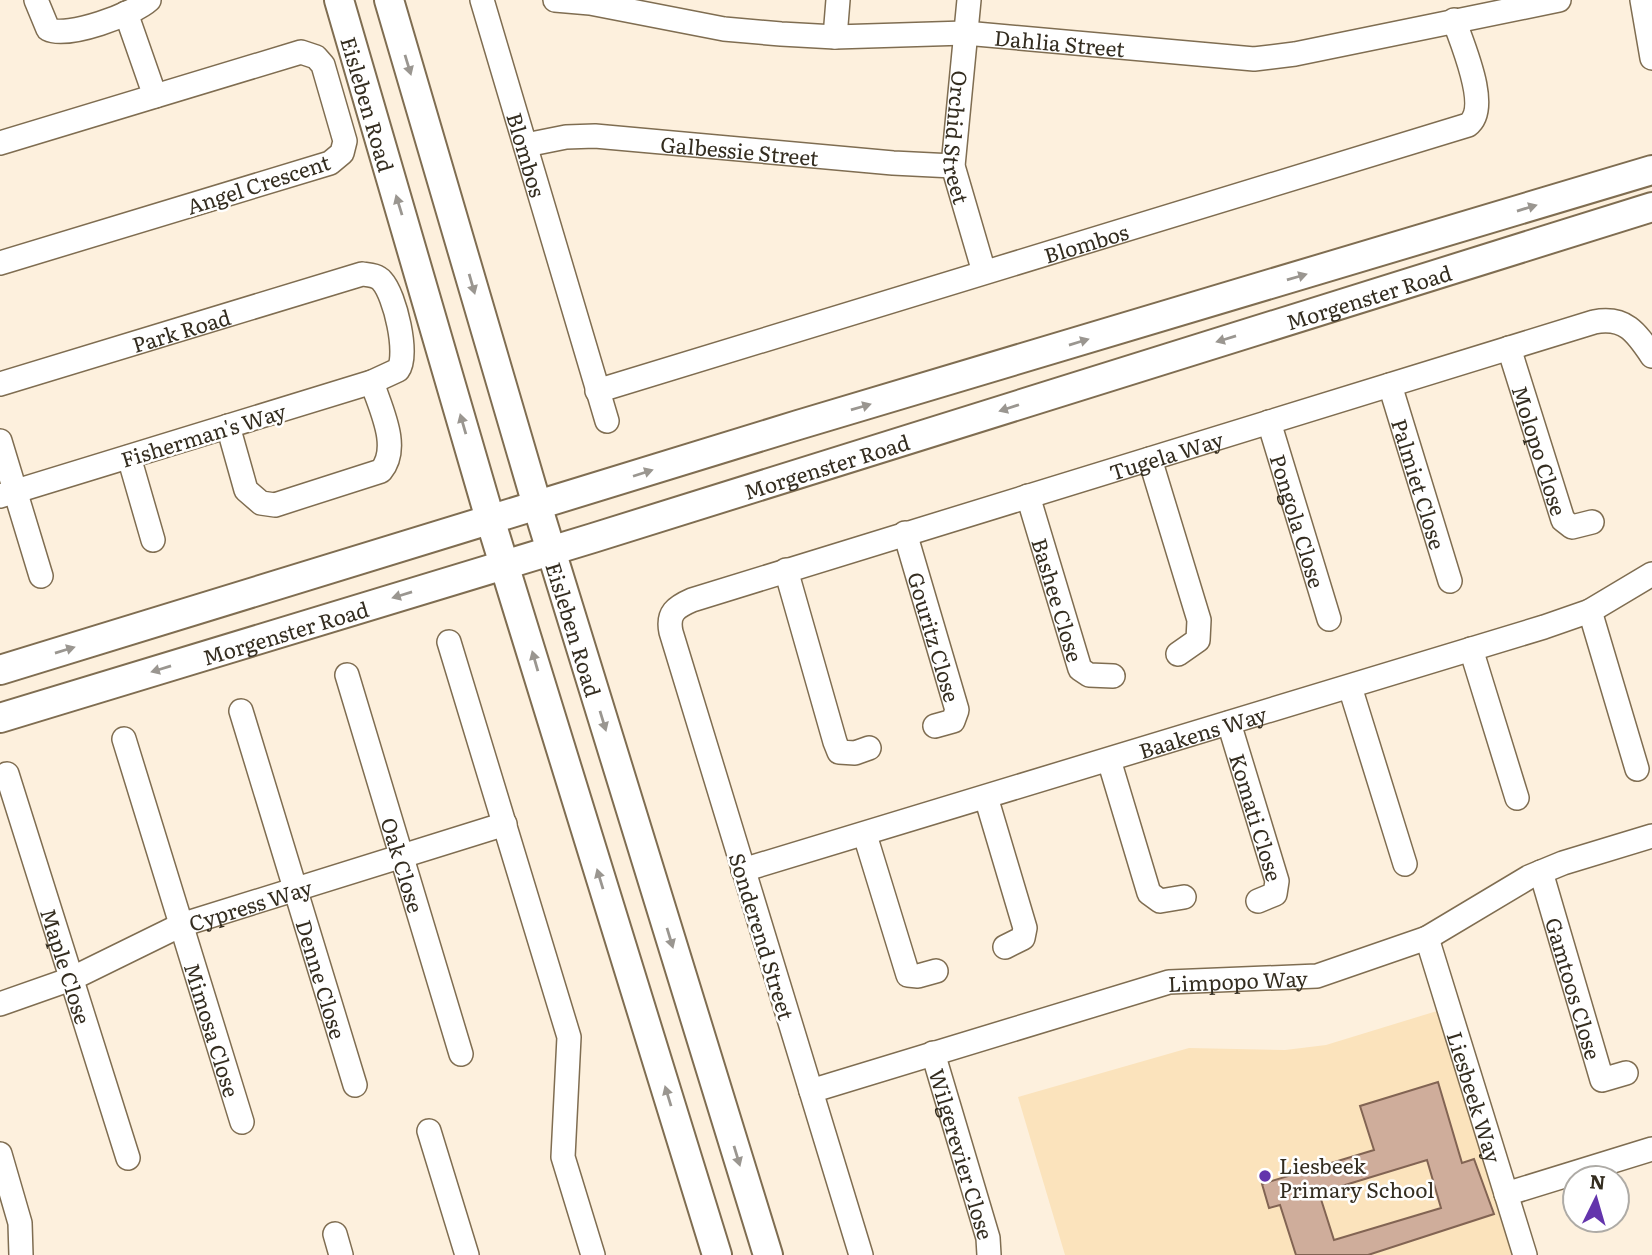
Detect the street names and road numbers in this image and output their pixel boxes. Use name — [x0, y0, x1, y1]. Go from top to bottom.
street label: Dahlia Street — [993, 20, 1127, 63]
street label: Eisleben Road — [335, 32, 404, 175]
street label: Orchid Street — [938, 69, 979, 208]
street label: Blombos — [501, 108, 555, 200]
street label: Galbessie Street — [659, 127, 821, 172]
street label: Angel Crescent — [182, 145, 334, 221]
street label: Blombos — [1040, 214, 1132, 269]
street label: Morgenster Road — [1282, 255, 1455, 336]
street label: Park Road — [128, 299, 234, 359]
street label: Molopo Close — [1506, 381, 1576, 519]
street label: Fisherman's Way — [117, 394, 290, 474]
street label: Palmiet Close — [1386, 414, 1455, 553]
street label: Tugela Way — [1105, 422, 1227, 486]
street label: Morgenster Road — [739, 425, 913, 506]
street label: Pongola Close — [1264, 450, 1334, 591]
street label: Bashee Close — [1026, 534, 1092, 665]
street label: Eisleben Road — [540, 558, 611, 700]
street label: Gouritz Close — [902, 568, 969, 705]
street label: Morgenster Road — [198, 592, 372, 671]
street label: Baakens Way — [1135, 696, 1271, 765]
street label: Komati Close — [1223, 749, 1292, 885]
street label: Oak Close — [375, 813, 433, 916]
street label: Sonderend Street — [723, 849, 803, 1024]
street label: Cypress Way — [184, 869, 316, 937]
street label: Maple Close — [35, 904, 100, 1028]
street label: Gamtoos Close — [1540, 913, 1611, 1063]
street label: Denne Close — [290, 915, 355, 1042]
street label: Mimosa Close — [178, 959, 249, 1101]
street label: Limpopo Way — [1167, 961, 1309, 998]
street label: Liesbeek Way — [1441, 1027, 1511, 1167]
street label: Wilgerevier Close — [923, 1064, 1003, 1243]

